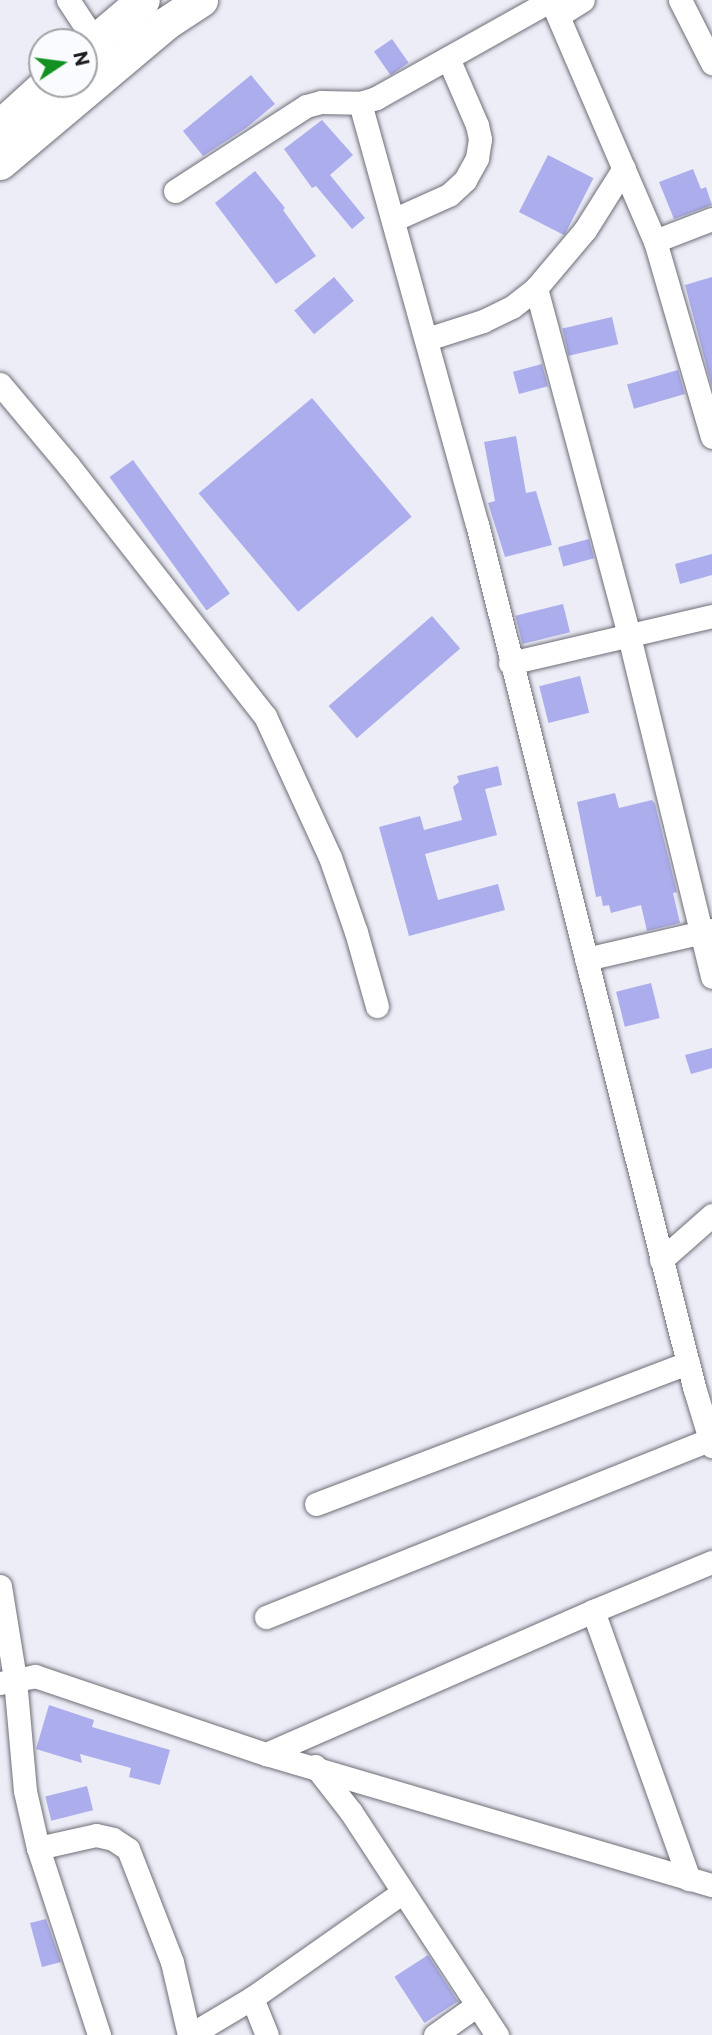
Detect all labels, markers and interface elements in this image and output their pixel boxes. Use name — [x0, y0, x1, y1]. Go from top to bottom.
north arrow — [28, 28, 98, 98]
text: N — [69, 49, 95, 68]

